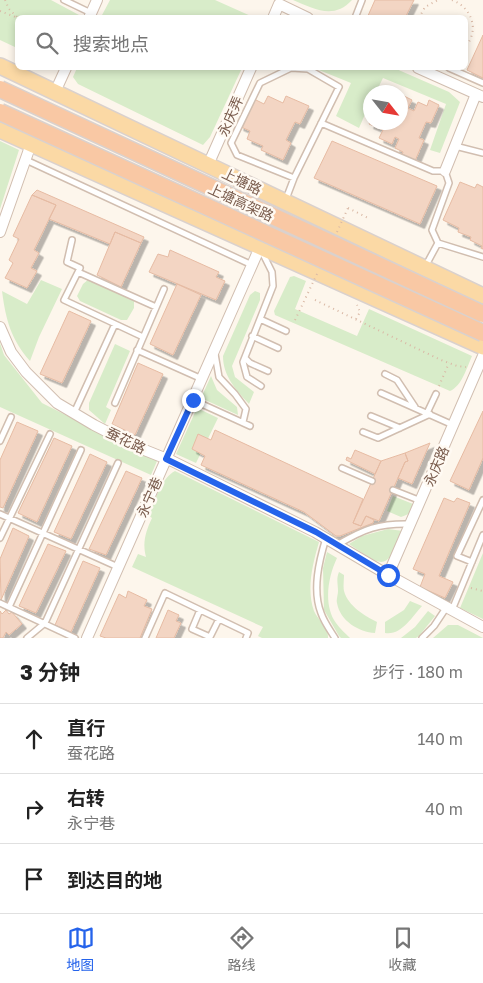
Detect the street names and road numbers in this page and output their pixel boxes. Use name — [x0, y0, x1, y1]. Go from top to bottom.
street label: 永庆弄 — [214, 93, 246, 139]
street label: 上塘路 — [219, 164, 265, 198]
street label: 上塘高架路 — [206, 180, 276, 224]
street label: 蚕花路 — [103, 423, 149, 457]
street label: 永庆路 — [420, 443, 452, 489]
street label: 永宁巷 — [133, 474, 165, 520]

